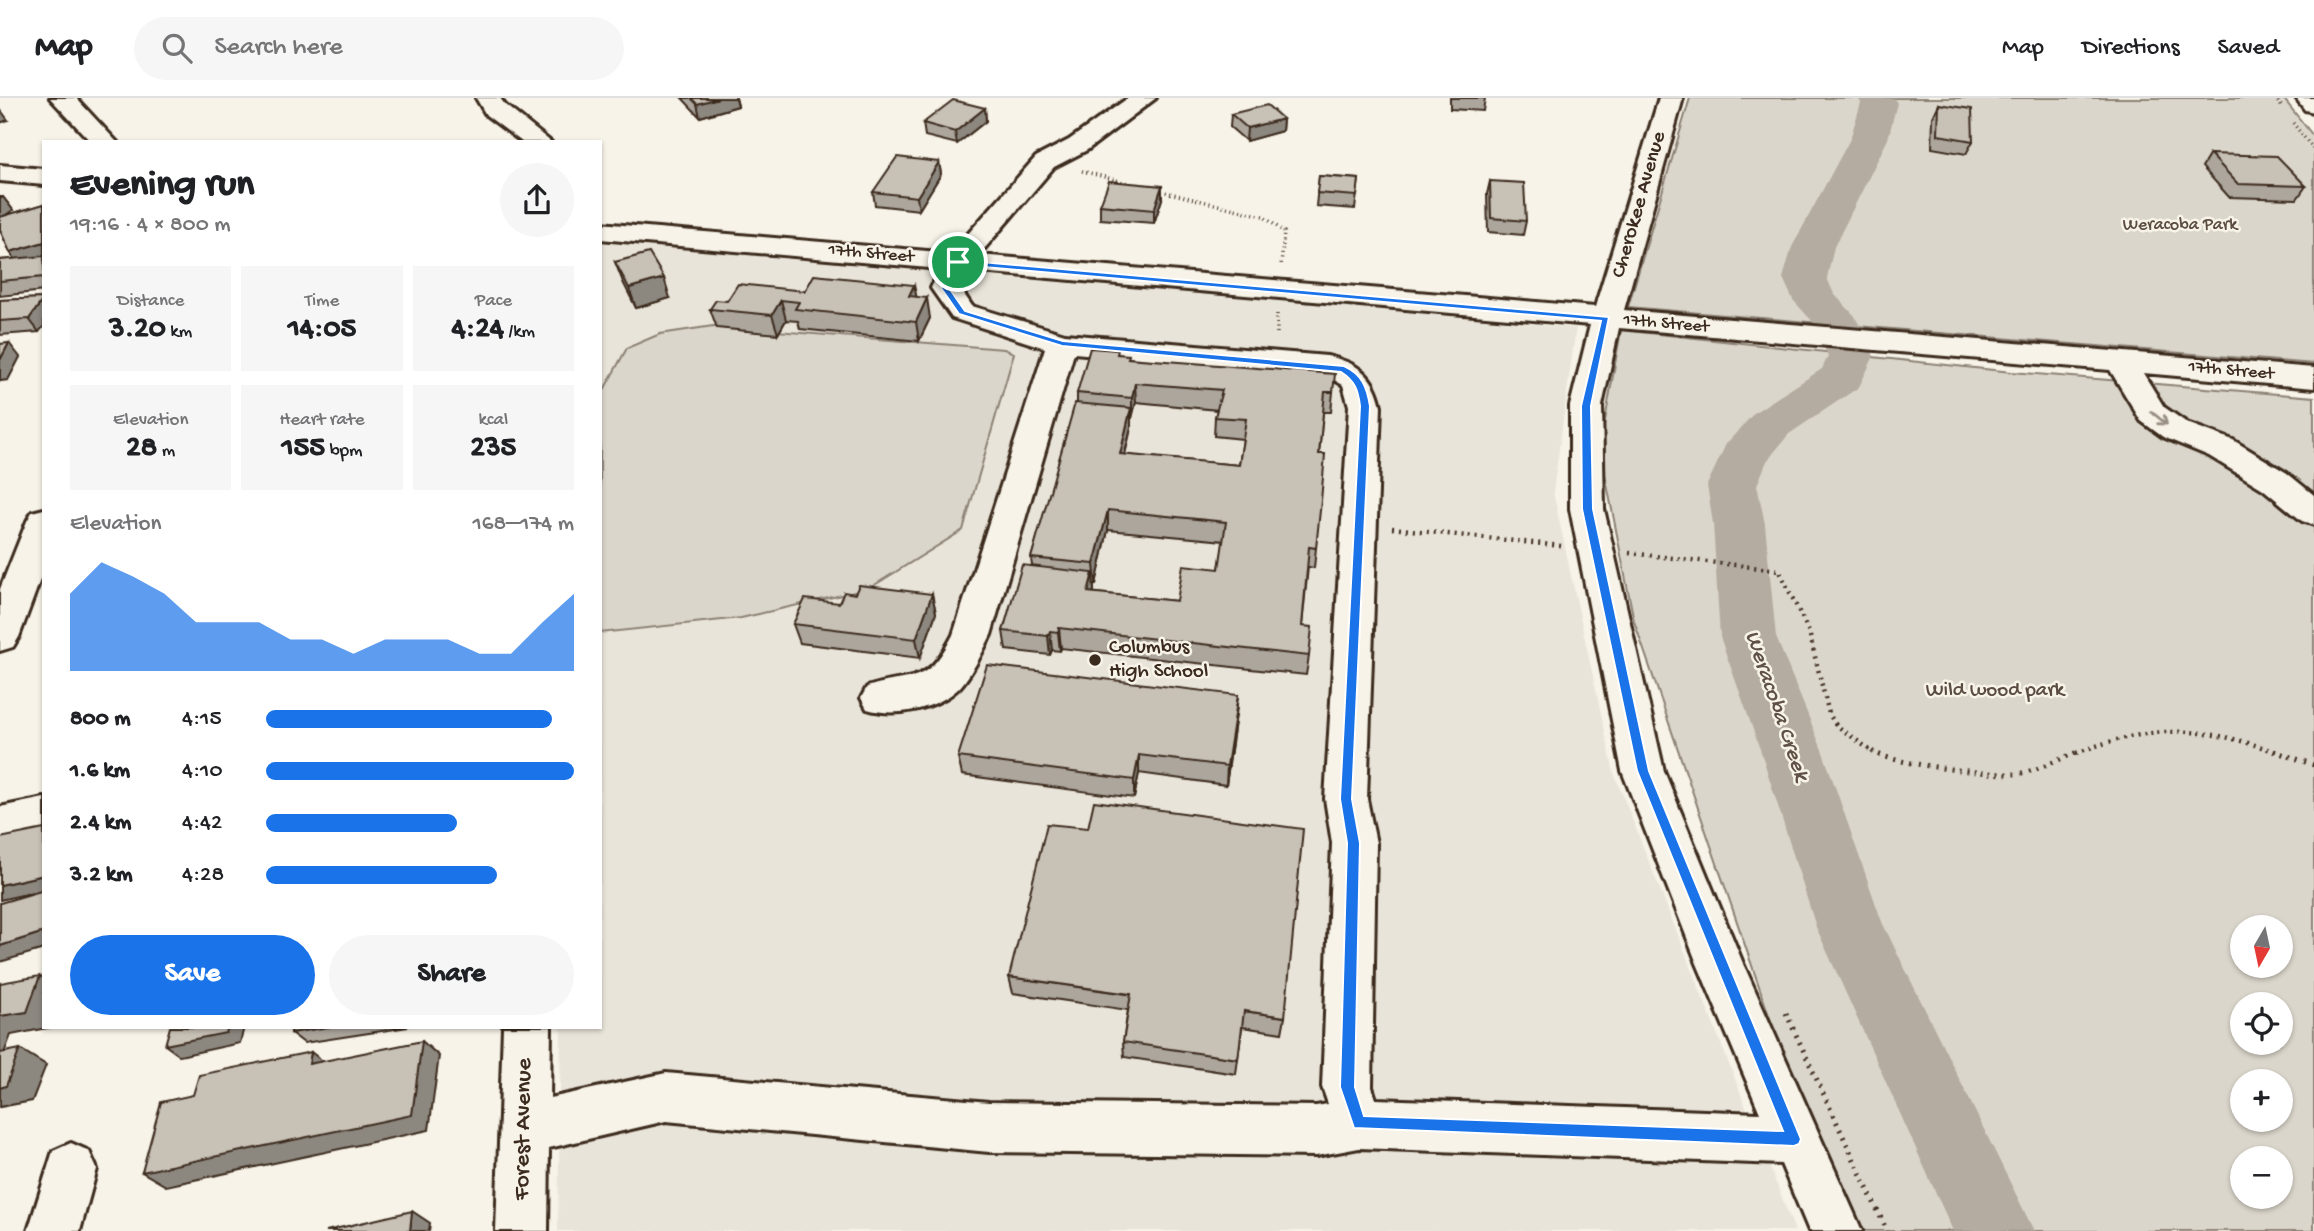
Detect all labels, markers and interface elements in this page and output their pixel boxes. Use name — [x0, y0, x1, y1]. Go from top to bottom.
search box — [134, 17, 624, 80]
text: Map — [35, 29, 92, 67]
icon: search — [158, 29, 196, 67]
text: Search here — [214, 33, 343, 64]
text: Map — [2002, 34, 2044, 63]
text: Directions — [2082, 34, 2180, 63]
text: Saved — [2218, 34, 2279, 63]
street label: Cherokee Avenue — [1607, 128, 1673, 281]
button: share — [500, 163, 574, 237]
text: Evening run — [70, 164, 254, 208]
text: 19:16 · 4 × 800 m — [70, 212, 230, 239]
park label: Weracoba Park — [2123, 215, 2239, 236]
pin — [928, 232, 988, 292]
street label: 17th Street — [826, 240, 916, 268]
icon: arrive — [939, 243, 977, 281]
text: Distance — [117, 290, 184, 313]
text: Time — [305, 290, 339, 313]
text: Pace — [475, 290, 512, 313]
street label: 17th Street — [1621, 310, 1711, 338]
text: 3.20 — [109, 313, 166, 348]
text: 14:05 — [288, 313, 356, 348]
text: 4:24 — [452, 313, 504, 348]
text: km — [166, 321, 192, 344]
text: /km — [504, 321, 535, 344]
street label: 17th Street — [2186, 357, 2276, 385]
text: Elevation — [113, 409, 188, 432]
text: Heart rate — [279, 409, 365, 432]
text: kcal — [478, 409, 508, 432]
one-way arrow — [2149, 410, 2167, 425]
text: 28 — [126, 432, 157, 467]
text: 155 — [281, 432, 325, 467]
text: 235 — [470, 432, 516, 467]
text: m — [157, 440, 175, 463]
text: bpm — [325, 440, 363, 463]
text: Elevation — [70, 511, 161, 538]
text: 168–174 m — [472, 511, 574, 538]
water label: Weracoba Creek — [1738, 627, 1815, 787]
place label: Columbus High School — [1109, 636, 1208, 685]
marker: Columbus High School — [1087, 652, 1103, 668]
park label: Wild wood park — [1926, 679, 2067, 704]
text: 800 m — [70, 706, 131, 733]
text: 4:15 — [182, 706, 222, 733]
text: 1.6 km — [70, 758, 130, 785]
text: 4:10 — [182, 758, 222, 785]
text: 2.4 km — [70, 810, 131, 837]
text: 4:42 — [182, 810, 222, 837]
text: 3.2 km — [70, 862, 132, 889]
text: 4:28 — [182, 862, 224, 889]
north arrow — [2230, 915, 2292, 978]
map controls — [2230, 915, 2293, 1209]
button: Save — [70, 935, 315, 1015]
button: Share — [329, 935, 574, 1015]
button: locate — [2230, 992, 2293, 1055]
street label: Forest Avenue — [508, 1057, 540, 1201]
button: + — [2230, 1069, 2293, 1132]
button: − — [2230, 1146, 2293, 1209]

